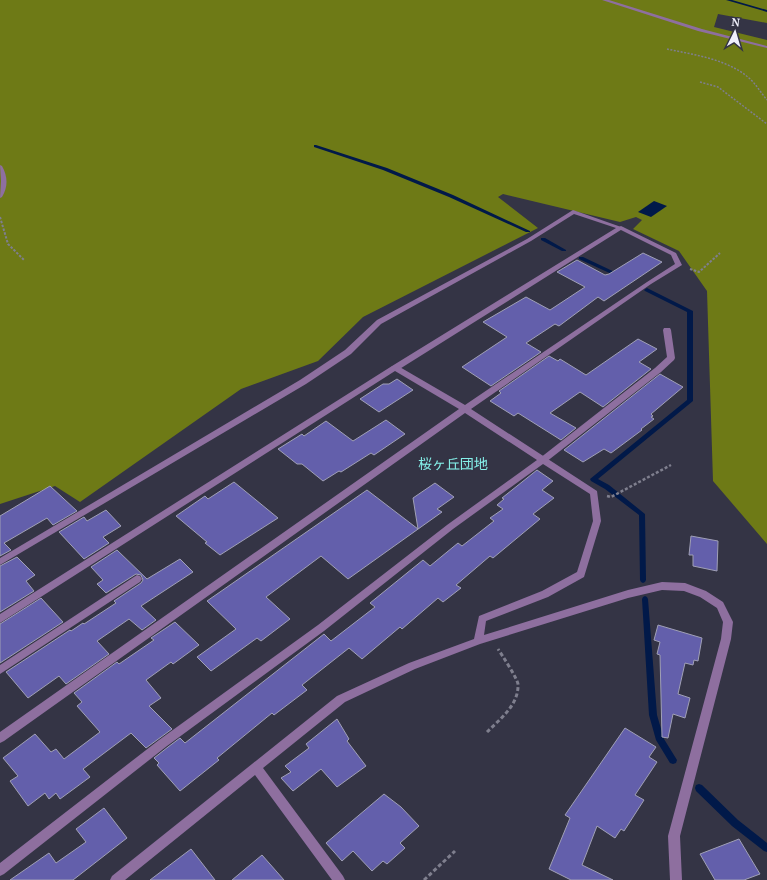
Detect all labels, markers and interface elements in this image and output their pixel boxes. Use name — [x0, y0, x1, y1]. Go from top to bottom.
north arrow — [715, 12, 755, 52]
text: N — [731, 15, 741, 29]
district label: 桜ヶ丘団地 — [418, 454, 488, 473]

